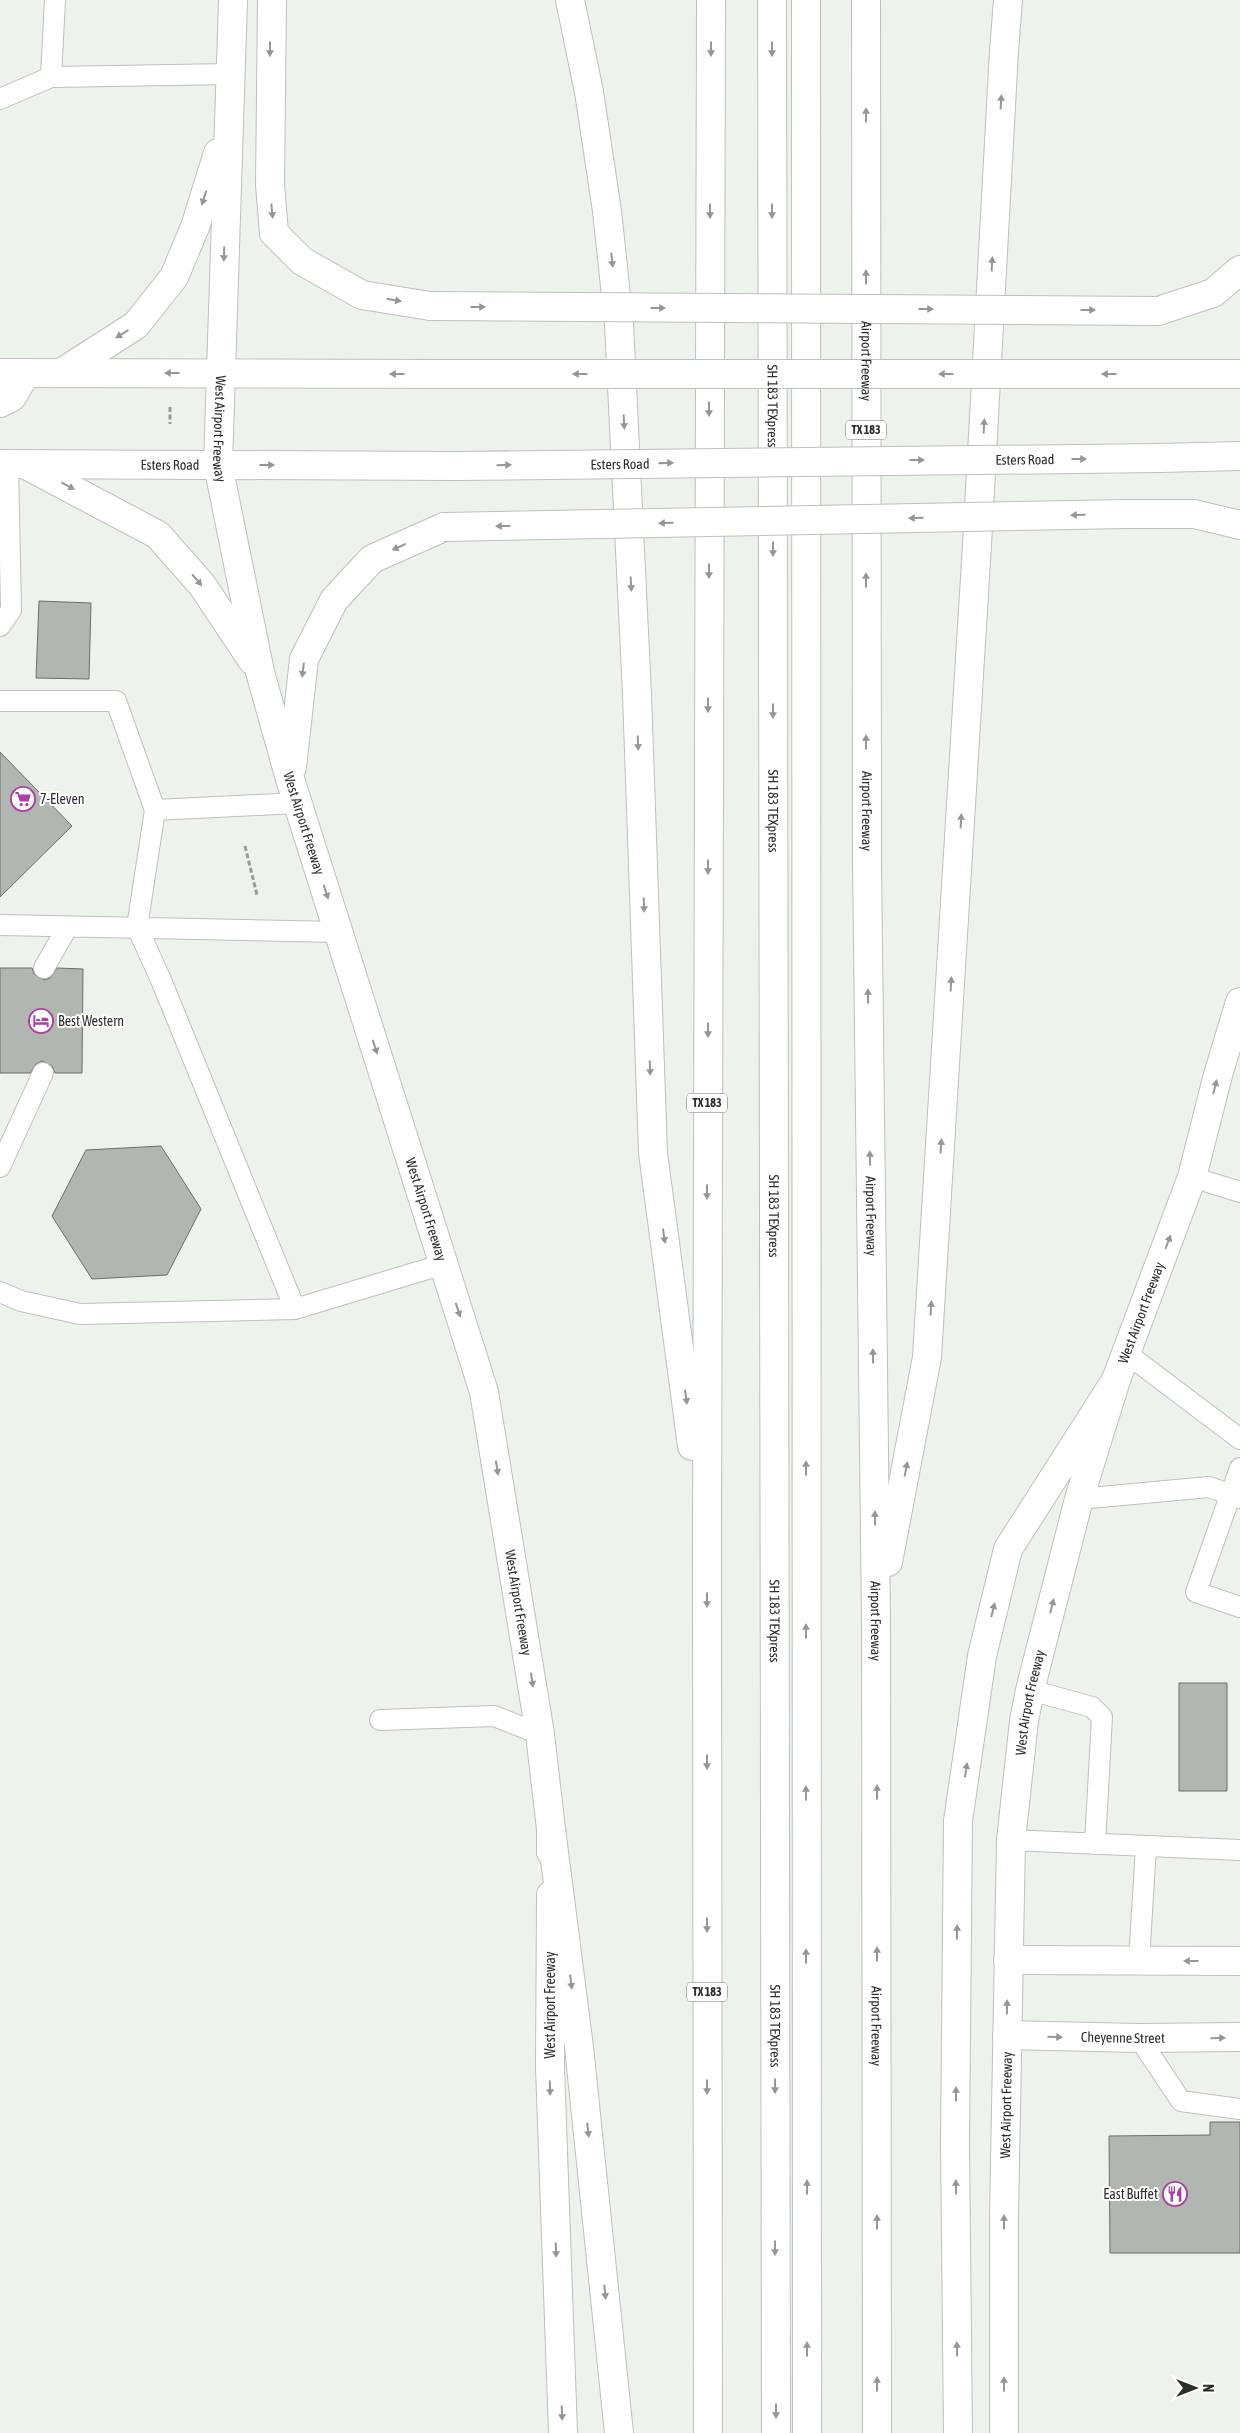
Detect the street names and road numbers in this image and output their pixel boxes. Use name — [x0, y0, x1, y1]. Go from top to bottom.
street label: Airport Freeway — [858, 321, 874, 401]
street label: SH 183 TEXpress — [765, 364, 781, 448]
street label: West Airport Freeway — [210, 375, 229, 484]
road number: TX 183 — [846, 420, 886, 440]
street label: Esters Road — [995, 451, 1055, 468]
street label: Esters Road — [590, 456, 650, 472]
street label: Esters Road — [140, 457, 200, 473]
street label: SH 183 TEXpress — [765, 769, 781, 853]
street label: West Airport Freeway — [280, 770, 328, 877]
street label: Airport Freeway — [859, 771, 875, 851]
road number: TX 183 — [687, 1094, 727, 1112]
street label: West Airport Freeway — [402, 1156, 450, 1263]
street label: SH 183 TEXpress — [766, 1174, 782, 1258]
street label: Airport Freeway — [863, 1176, 880, 1256]
street label: West Airport Freeway — [1115, 1260, 1168, 1366]
street label: West Airport Freeway — [502, 1549, 535, 1657]
street label: SH 183 TEXpress — [767, 1579, 783, 1663]
street label: Airport Freeway — [868, 1581, 884, 1661]
street label: West Airport Freeway — [1012, 1648, 1048, 1756]
street label: West Airport Freeway — [542, 1951, 558, 2058]
road number: TX 183 — [687, 1982, 727, 2001]
street label: SH 183 TEXpress — [767, 1984, 783, 2068]
street label: Airport Freeway — [868, 1986, 885, 2066]
street label: Cheyenne Street — [1081, 2029, 1165, 2046]
street label: West Airport Freeway — [997, 2051, 1015, 2159]

